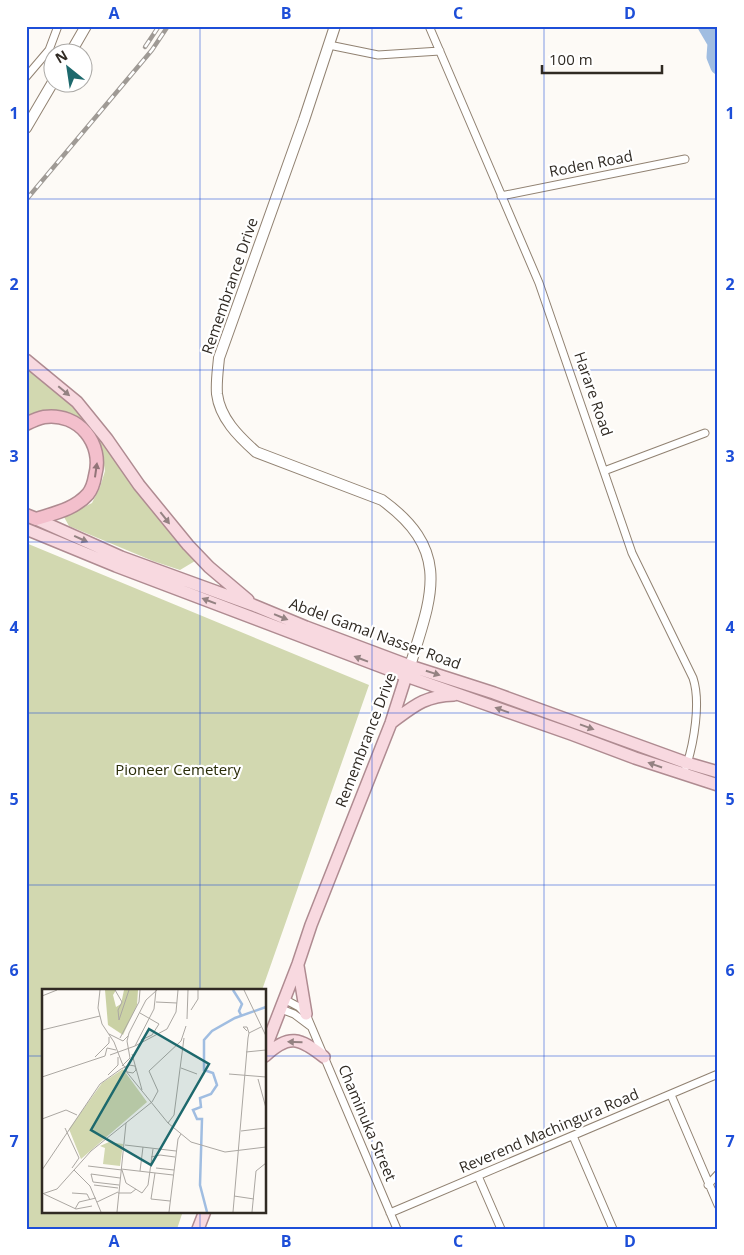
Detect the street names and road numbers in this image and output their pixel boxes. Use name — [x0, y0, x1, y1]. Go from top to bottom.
street label: Roden Road — [547, 145, 634, 181]
street label: Remembrance Drive — [196, 215, 262, 357]
street label: Harare Road — [570, 349, 618, 439]
street label: Abdel Gamal Nasser Road — [287, 593, 464, 673]
street label: Remembrance Drive — [330, 669, 400, 810]
street label: Chaminuka Street — [334, 1061, 402, 1184]
street label: Reverend Machingura Road — [456, 1083, 641, 1177]

